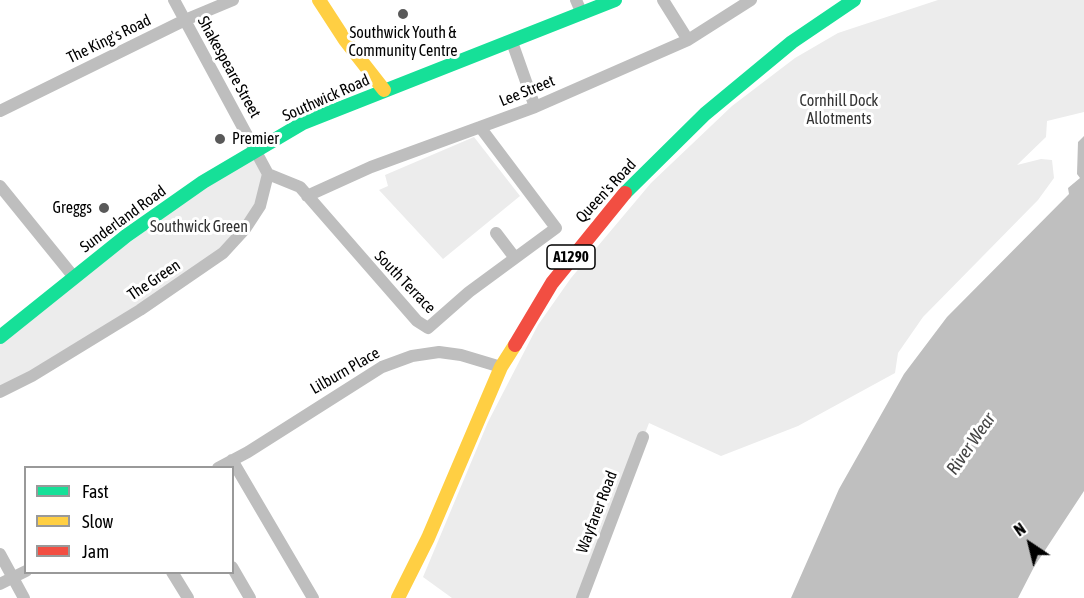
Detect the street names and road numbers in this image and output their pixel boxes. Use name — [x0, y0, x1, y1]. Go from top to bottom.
street label: The King's Road — [64, 10, 154, 68]
street label: Shakespeare Street — [193, 13, 265, 121]
street label: Southwick Road — [279, 70, 373, 126]
street label: Lee Street — [497, 71, 557, 111]
street label: Queen's Road — [572, 155, 640, 227]
street label: Sunderland Road — [76, 181, 170, 257]
road number: A1290 — [547, 245, 595, 269]
street label: South Terrace — [370, 247, 440, 317]
street label: The Green — [124, 255, 184, 305]
street label: Lilburn Place — [307, 343, 383, 399]
street label: Wayfarer Road — [573, 468, 621, 556]

